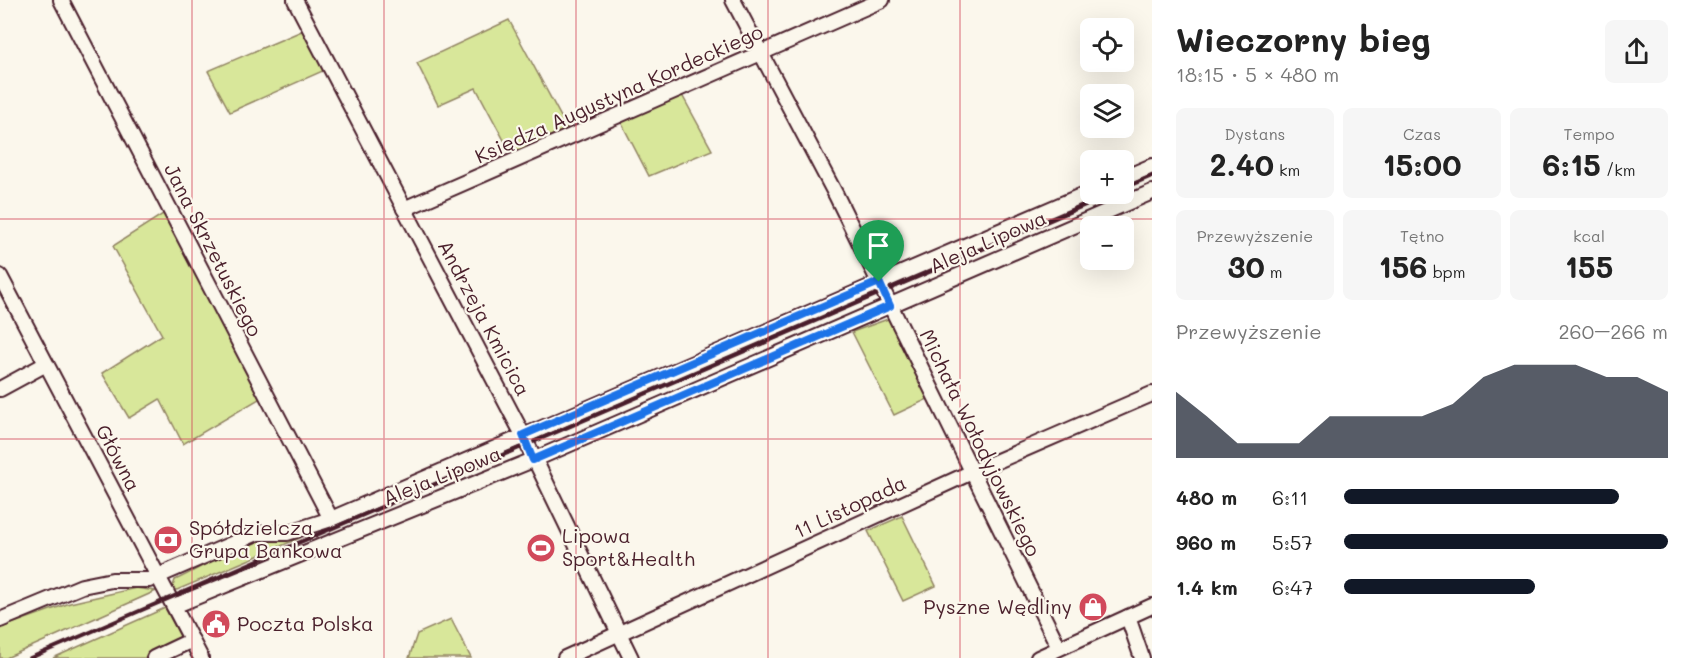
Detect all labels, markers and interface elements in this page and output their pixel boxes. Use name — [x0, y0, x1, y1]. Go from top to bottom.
text: Wieczorny bieg — [1176, 17, 1431, 60]
street label: Księdza Augustyna Kordeckiego — [470, 18, 767, 169]
map controls — [1080, 18, 1134, 270]
button: locate — [1080, 18, 1134, 72]
button: share — [1605, 20, 1668, 83]
text: 18:15 · 5 × 480 m — [1176, 61, 1339, 87]
button: layers — [1080, 84, 1134, 138]
text: Dystans — [1225, 123, 1285, 144]
text: Czas — [1403, 123, 1441, 144]
text: Tempo — [1564, 123, 1614, 144]
text: 2.40 — [1210, 144, 1274, 184]
text: 15:00 — [1383, 144, 1461, 184]
text: 6:15 — [1542, 144, 1601, 184]
button: + — [1080, 150, 1134, 204]
street label: Jana Skrzetuskiego — [159, 159, 269, 341]
text: km — [1274, 159, 1300, 180]
text: /km — [1601, 159, 1636, 180]
street label: Aleja Lipowa — [925, 204, 1050, 279]
button: − — [1080, 216, 1134, 270]
pin — [853, 220, 904, 282]
text: Przewyższenie — [1197, 225, 1313, 246]
text: Tętno — [1400, 225, 1444, 246]
text: kcal — [1573, 225, 1605, 246]
icon: arrive — [862, 229, 895, 262]
street label: Andrzeja Kmicica — [433, 235, 537, 400]
text: 30 — [1227, 246, 1265, 286]
text: 156 — [1379, 246, 1428, 286]
text: 155 — [1565, 246, 1613, 286]
text: m — [1265, 261, 1283, 282]
text: bpm — [1428, 261, 1465, 282]
text: Przewyższenie — [1176, 318, 1322, 344]
text: 260–266 m — [1558, 318, 1668, 344]
street label: Michała Wołodyjowskiego — [914, 325, 1047, 561]
street label: Główna — [91, 420, 147, 495]
street label: Aleja Lipowa — [379, 439, 505, 511]
street label: 11 Listopada — [789, 469, 910, 543]
text: 480 m — [1176, 484, 1237, 510]
text: 6:11 — [1272, 484, 1308, 510]
place label: Spółdzielcza Grupa Bankowa — [189, 514, 342, 563]
place label: Lipowa Sport&Health — [562, 522, 695, 571]
bank icon: Spółdzielcza Grupa Bankowa — [152, 524, 184, 556]
text: 960 m — [1176, 529, 1236, 555]
text: 5:57 — [1272, 529, 1313, 555]
sports icon: Lipowa Sport&Health — [525, 532, 557, 564]
text: 1.4 km — [1176, 574, 1238, 600]
text: 6:47 — [1272, 574, 1313, 600]
shop icon: Pyszne Wędliny — [1077, 591, 1109, 623]
place label: Pyszne Wędliny — [923, 593, 1072, 619]
public building icon: Poczta Polska — [200, 608, 232, 640]
place label: Poczta Polska — [237, 610, 374, 636]

